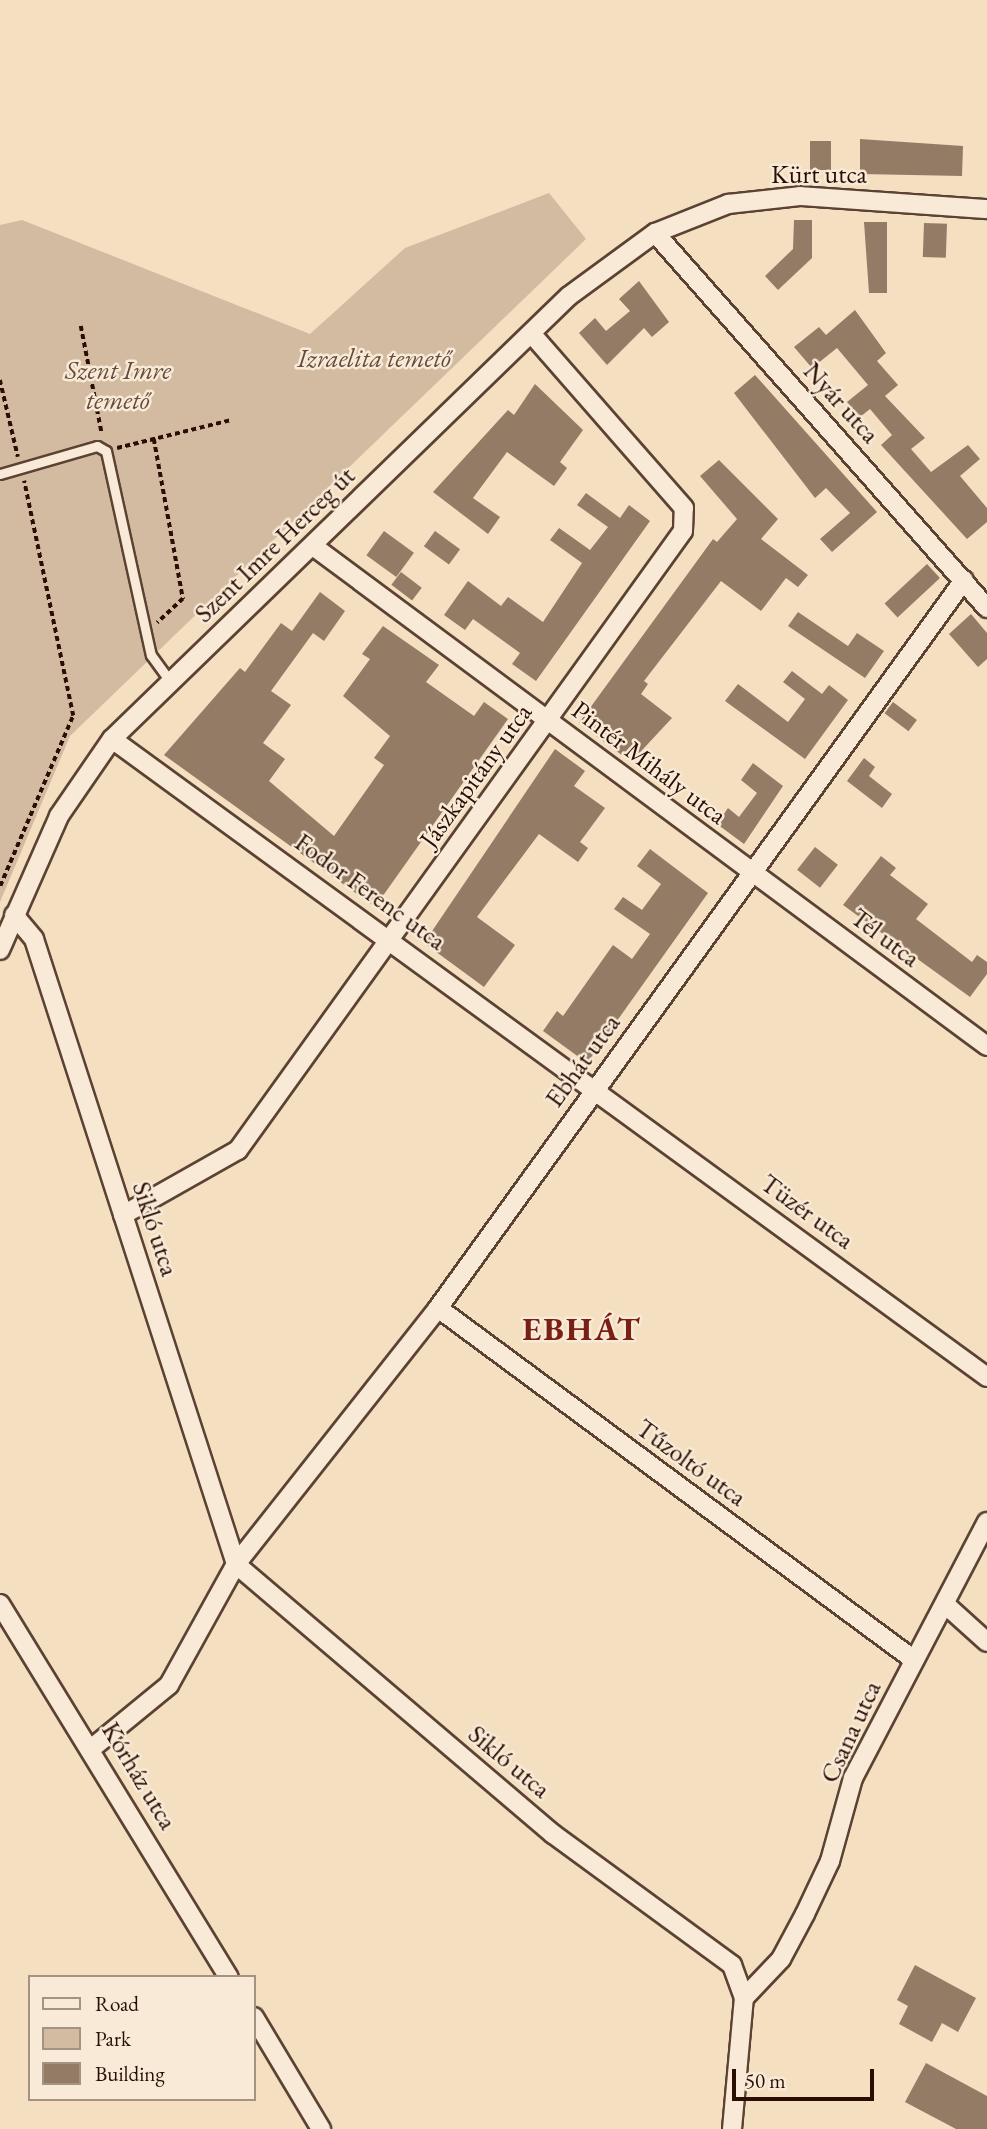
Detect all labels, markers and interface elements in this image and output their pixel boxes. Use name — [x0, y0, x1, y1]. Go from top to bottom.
street label: Kürt utca — [771, 159, 867, 191]
park label: Izraelita temető — [297, 343, 451, 375]
park label: Szent Imre temető — [65, 355, 171, 416]
street label: Nyár utca — [797, 356, 885, 450]
street label: Szent Imre Herceg út — [188, 461, 362, 629]
street label: Pintér Mihály utca — [566, 695, 732, 831]
street label: Jászkapitány utca — [413, 698, 539, 854]
street label: Fodor Ferenc utca — [289, 827, 451, 957]
street label: Tél utca — [844, 902, 926, 974]
street label: Ebhát utca — [539, 1008, 627, 1114]
street label: Tüzér utca — [754, 1168, 860, 1256]
street label: Sikló utca — [125, 1178, 185, 1280]
district label: EBHÁT — [523, 1309, 641, 1349]
street label: Tűzoltó utca — [630, 1413, 752, 1513]
street label: Csana utca — [814, 1676, 888, 1788]
street label: Kórház utca — [95, 1717, 183, 1835]
street label: Sikló utca — [462, 1719, 556, 1805]
legend — [28, 1975, 256, 2101]
text: Road — [95, 1990, 139, 2017]
text: Park — [95, 2025, 131, 2052]
scale bar — [735, 2056, 877, 2100]
text: Building — [95, 2060, 165, 2087]
text: 50 m — [745, 2067, 786, 2094]

